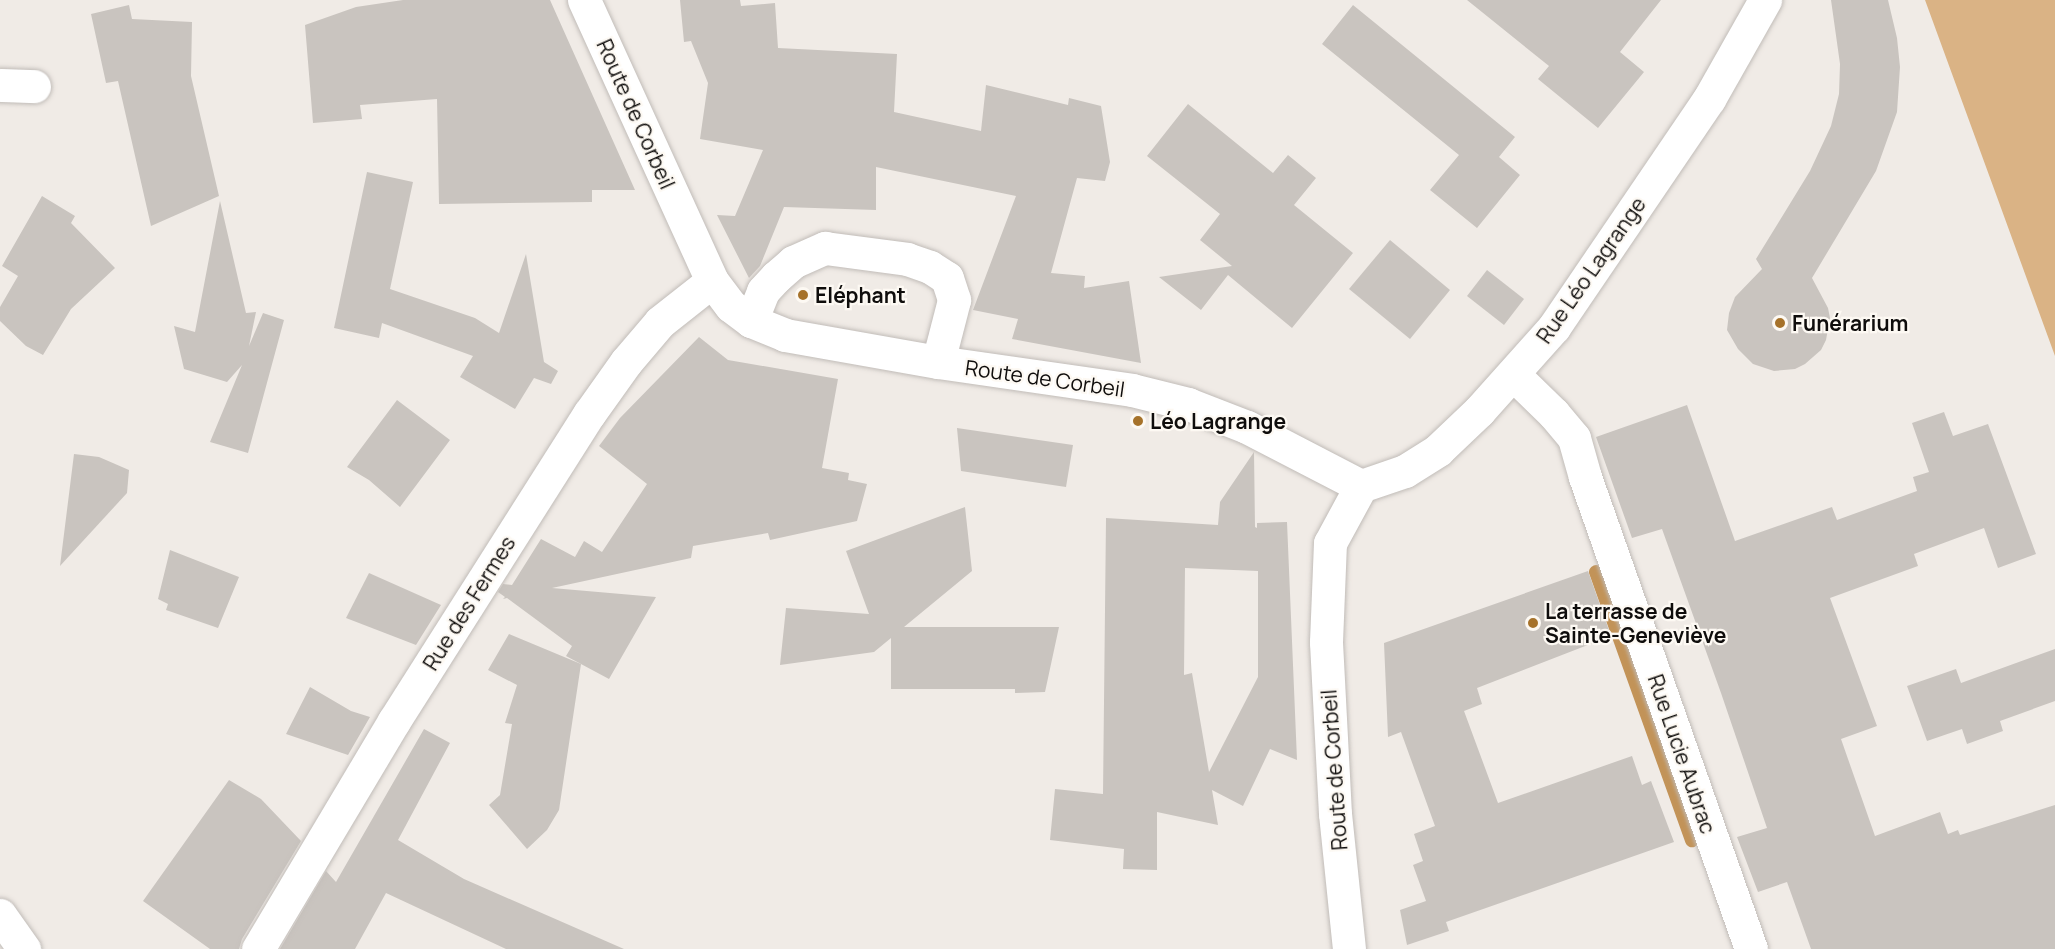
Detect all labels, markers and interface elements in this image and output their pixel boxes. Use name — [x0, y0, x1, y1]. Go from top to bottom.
street label: Route de Corbeil — [592, 35, 680, 193]
street label: Rue Léo Lagrange — [1531, 192, 1651, 348]
place label: Eléphant — [815, 282, 906, 308]
marker: Eléphant — [796, 288, 810, 302]
place label: Funérarium — [1792, 310, 1908, 336]
marker: Funérarium — [1773, 316, 1787, 330]
street label: Route de Corbeil — [964, 354, 1126, 402]
place label: Léo Lagrange — [1150, 408, 1286, 434]
marker: Léo Lagrange — [1131, 414, 1145, 428]
street label: Rue des Fermes — [418, 531, 520, 675]
place label: La terrasse de Sainte-Geneviève — [1545, 598, 1726, 648]
marker: La terrasse de Sainte-Geneviève — [1526, 616, 1540, 630]
street label: Rue Lucie Aubrac — [1643, 671, 1721, 837]
street label: Route de Corbeil — [1316, 689, 1352, 851]

